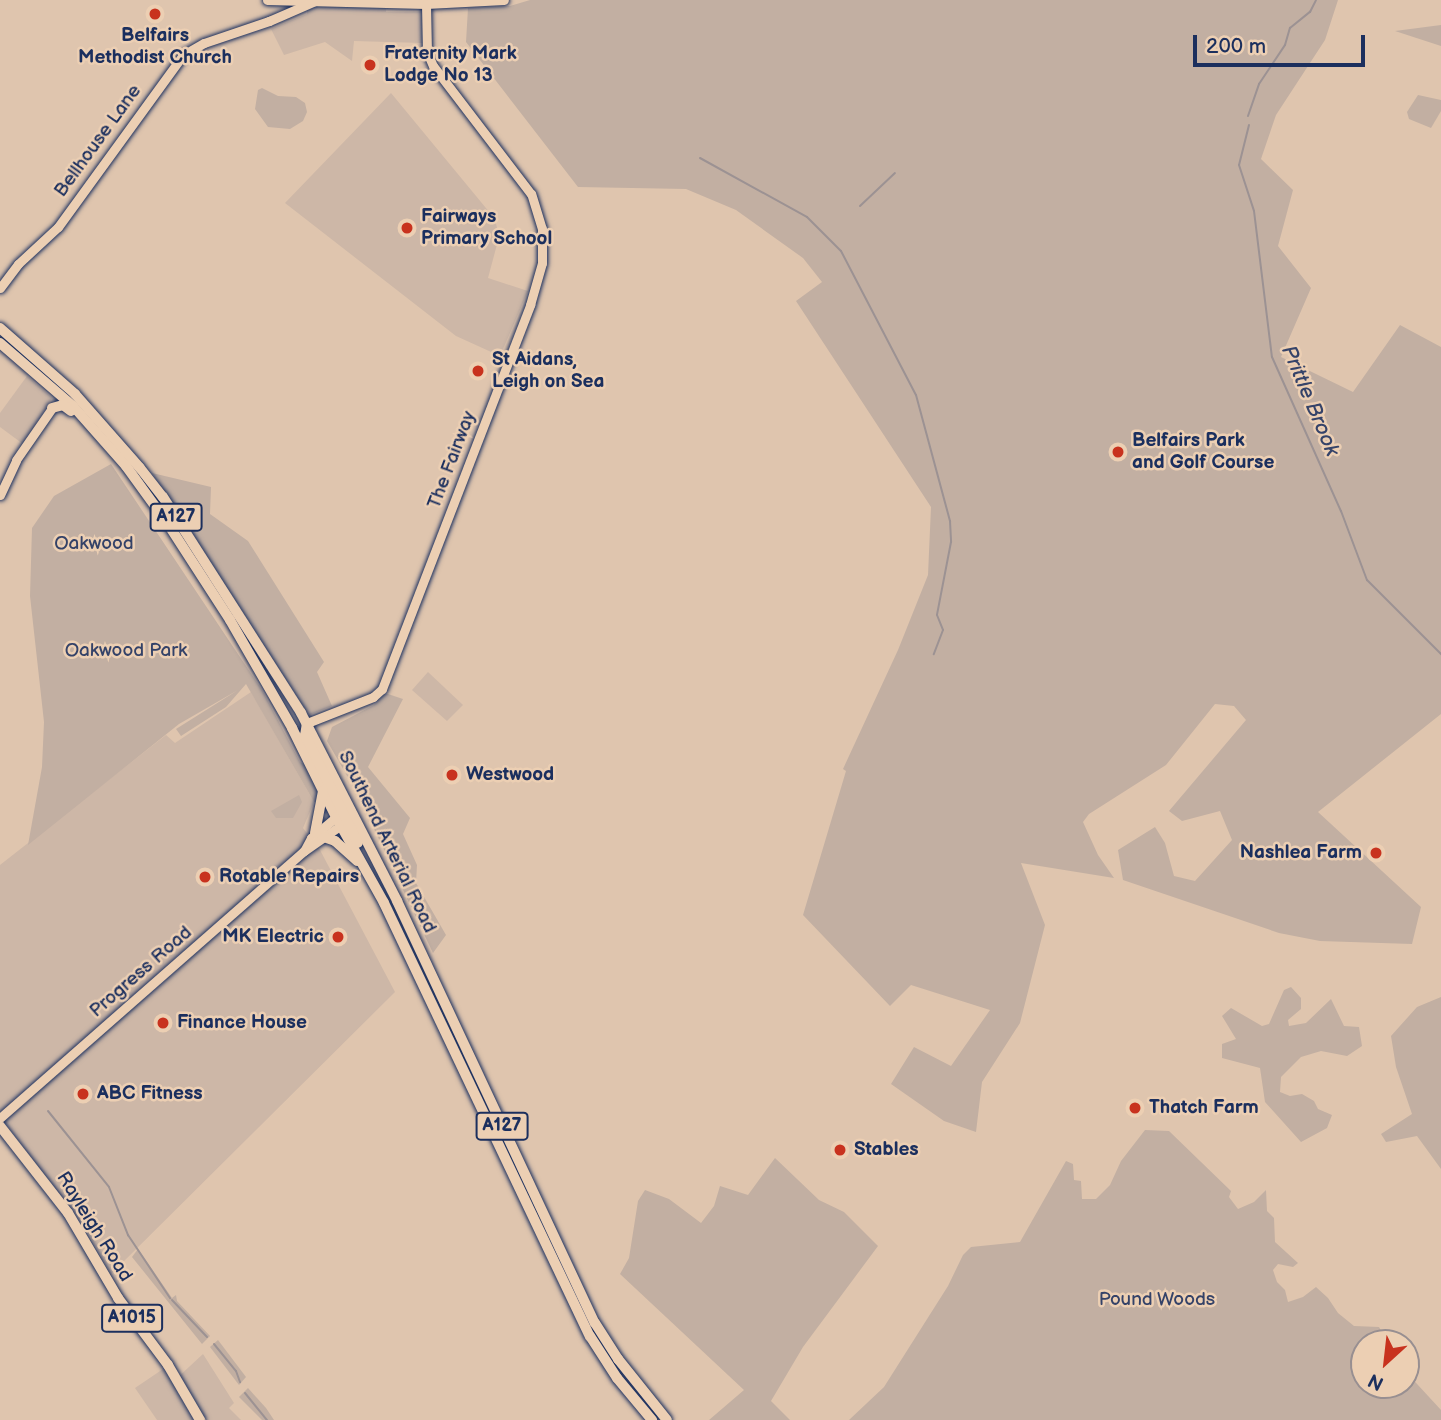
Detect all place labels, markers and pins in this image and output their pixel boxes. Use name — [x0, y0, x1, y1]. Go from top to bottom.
marker: Belfairs Methodist Church — [147, 6, 163, 22]
place label: Belfairs Methodist Church — [78, 25, 232, 69]
place label: Fraternity Mark Lodge No 13 — [384, 43, 517, 87]
marker: Fraternity Mark Lodge No 13 — [362, 57, 378, 73]
place label: Fairways Primary School — [421, 206, 553, 250]
marker: Fairways Primary School — [399, 220, 415, 236]
place label: St Aidans, Leigh on Sea — [492, 349, 604, 393]
marker: St Aidans, Leigh on Sea — [470, 363, 486, 379]
place label: Belfairs Park and Golf Course — [1132, 430, 1274, 474]
marker: Belfairs Park and Golf Course — [1110, 444, 1126, 460]
place label: Westwood — [466, 764, 554, 786]
marker: Westwood — [444, 767, 460, 783]
place label: Nashlea Farm — [1240, 842, 1362, 864]
marker: Nashlea Farm — [1368, 845, 1384, 861]
place label: Rotable Repairs — [219, 866, 359, 888]
marker: Rotable Repairs — [197, 869, 213, 885]
place label: MK Electric — [222, 926, 324, 948]
marker: MK Electric — [330, 929, 346, 945]
place label: Finance House — [177, 1012, 307, 1034]
marker: Finance House — [155, 1015, 171, 1031]
place label: ABC Fitness — [97, 1083, 203, 1105]
marker: ABC Fitness — [75, 1086, 91, 1102]
place label: Thatch Farm — [1149, 1097, 1259, 1119]
marker: Thatch Farm — [1127, 1100, 1143, 1116]
place label: Stables — [854, 1139, 919, 1161]
marker: Stables — [832, 1142, 848, 1158]

